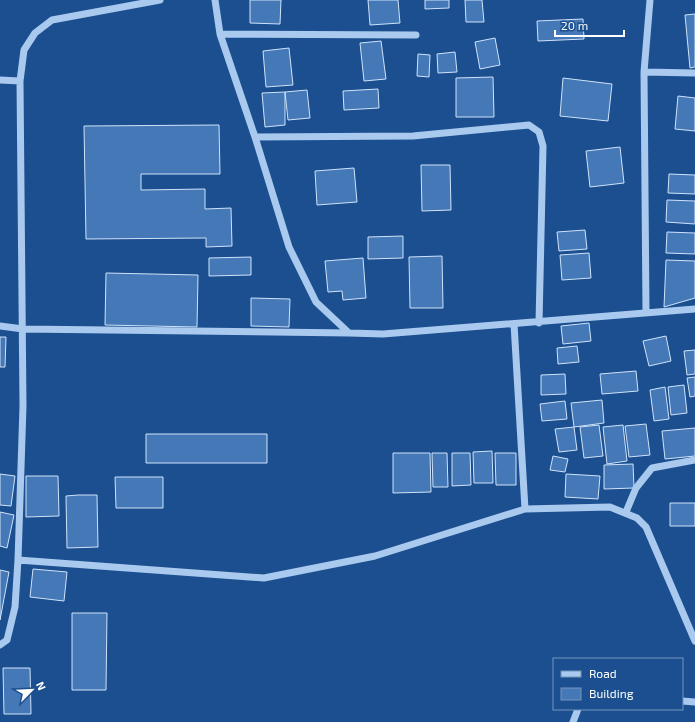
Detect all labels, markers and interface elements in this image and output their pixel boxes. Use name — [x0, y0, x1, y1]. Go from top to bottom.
scale bar — [555, 12, 624, 38]
text: 20 m — [561, 18, 588, 32]
legend — [553, 658, 683, 710]
text: Road — [589, 666, 617, 680]
north arrow — [12, 670, 52, 710]
text: N — [34, 679, 49, 692]
text: Building — [589, 686, 634, 700]

